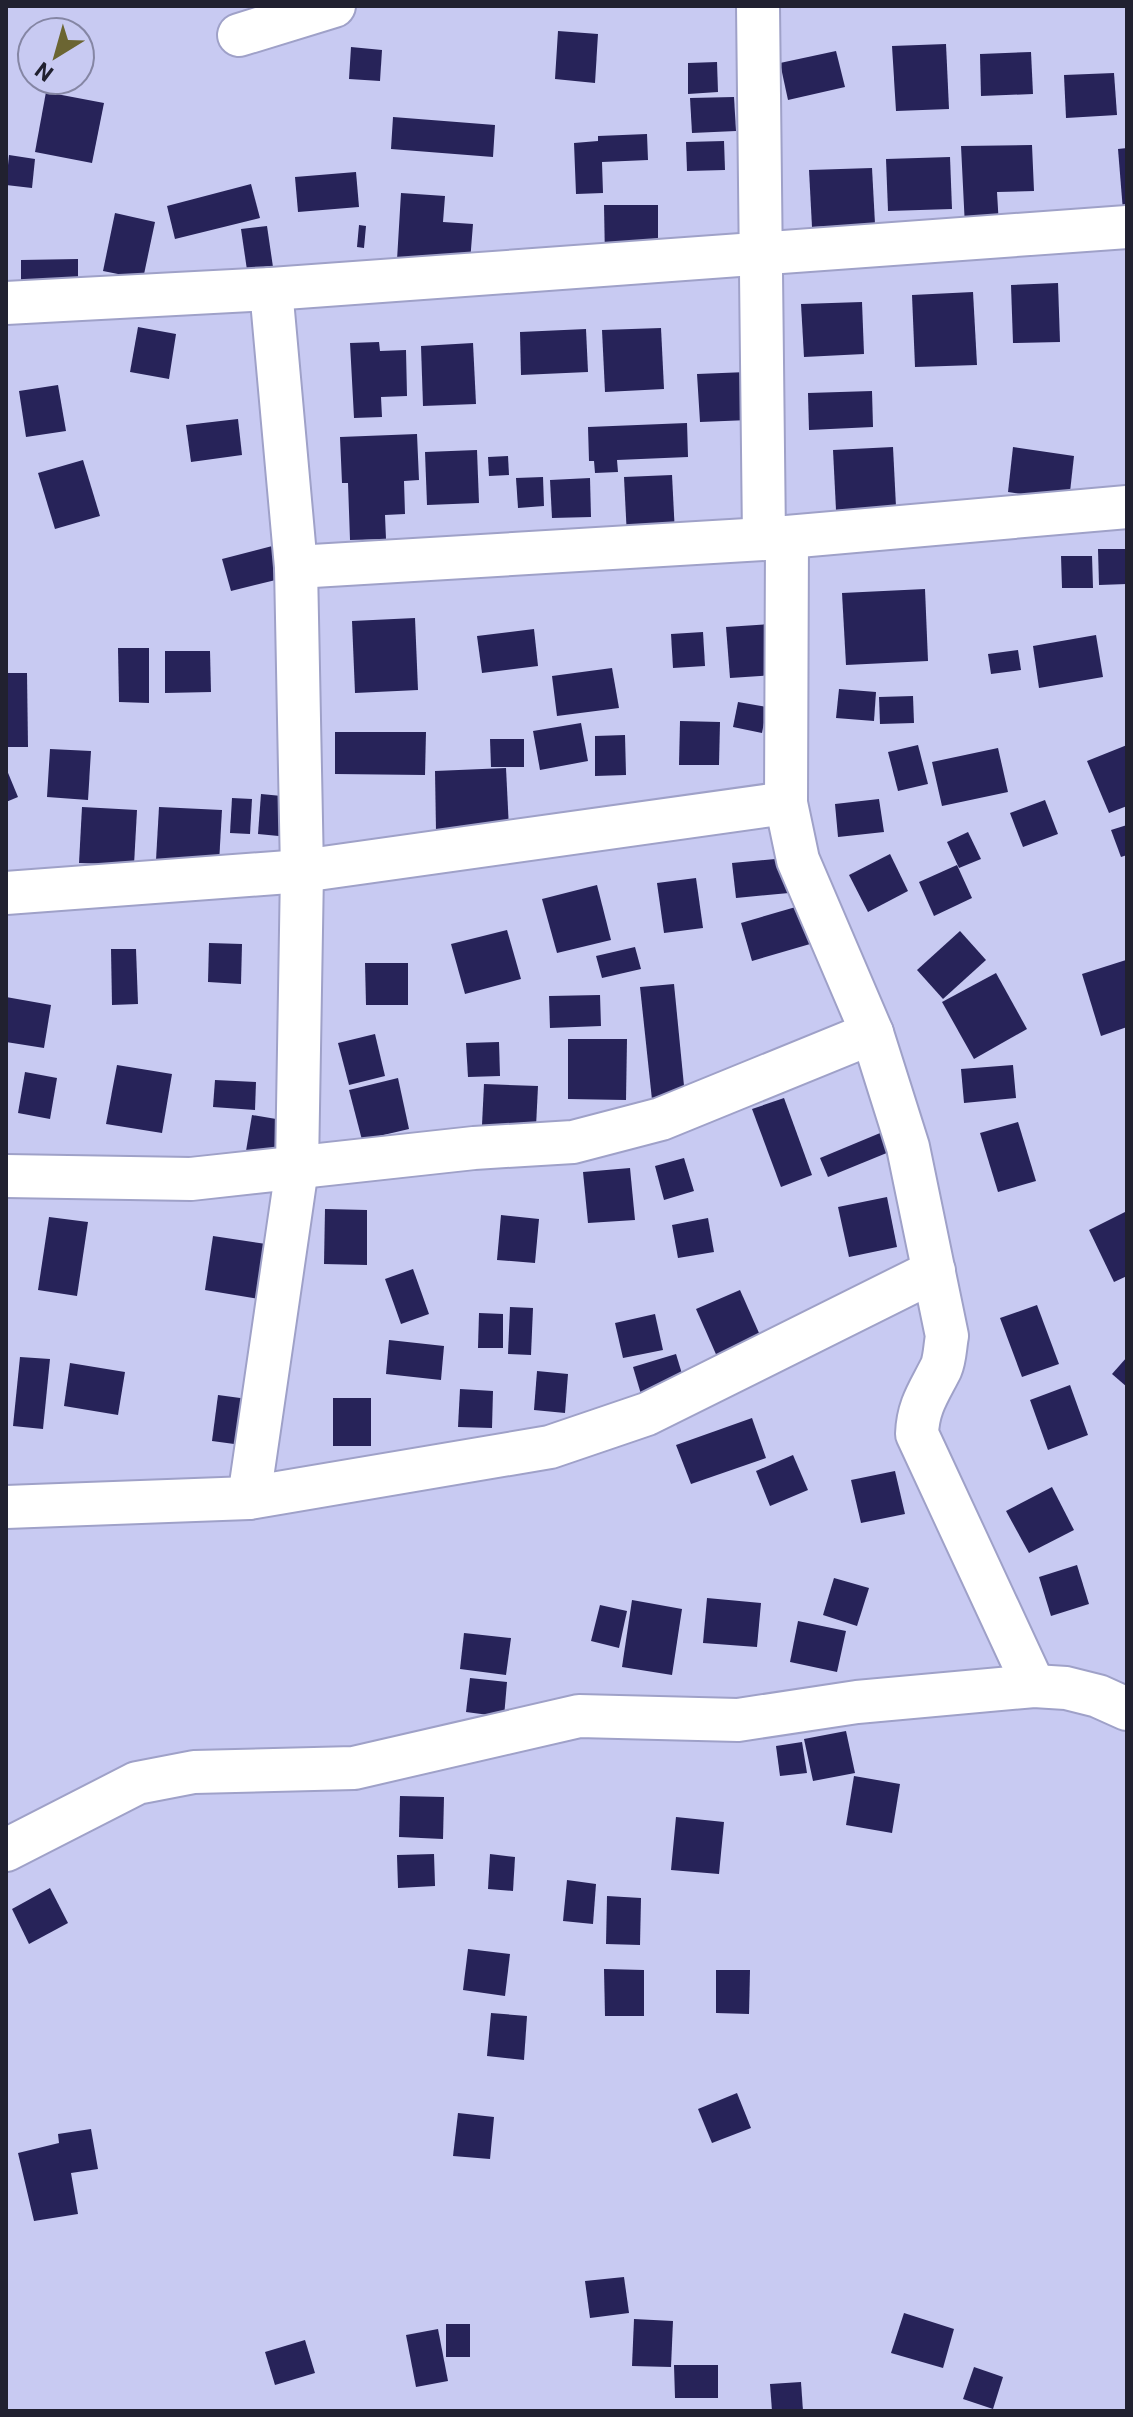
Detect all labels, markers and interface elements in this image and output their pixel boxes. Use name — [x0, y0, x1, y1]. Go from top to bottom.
north arrow — [16, 16, 96, 96]
text: N — [31, 57, 58, 86]

